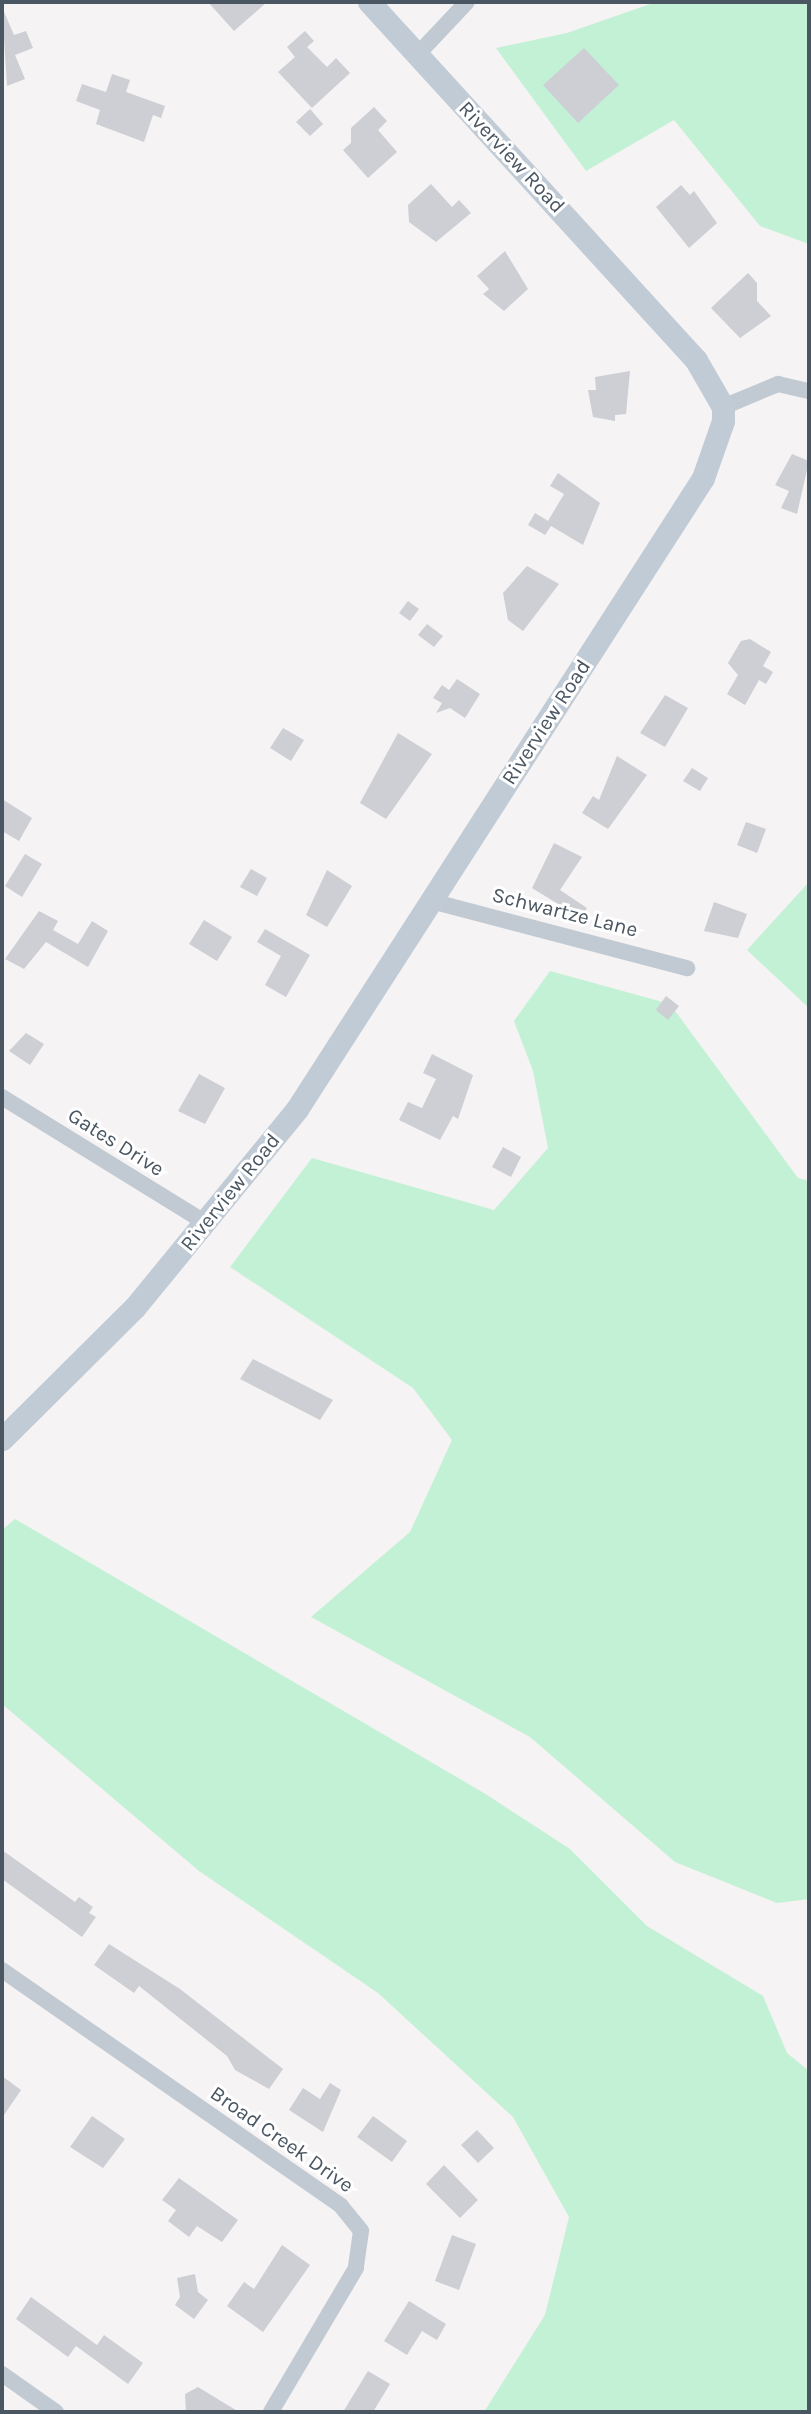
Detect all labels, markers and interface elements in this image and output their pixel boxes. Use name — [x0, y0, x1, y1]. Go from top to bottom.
street label: Riverview Road — [454, 96, 570, 218]
street label: Riverview Road — [496, 655, 596, 789]
street label: Schwartze Lane — [490, 882, 640, 942]
street label: Gates Drive — [63, 1102, 169, 1182]
street label: Riverview Road — [175, 1128, 285, 1256]
street label: Broad Creek Drive — [206, 2080, 358, 2198]

